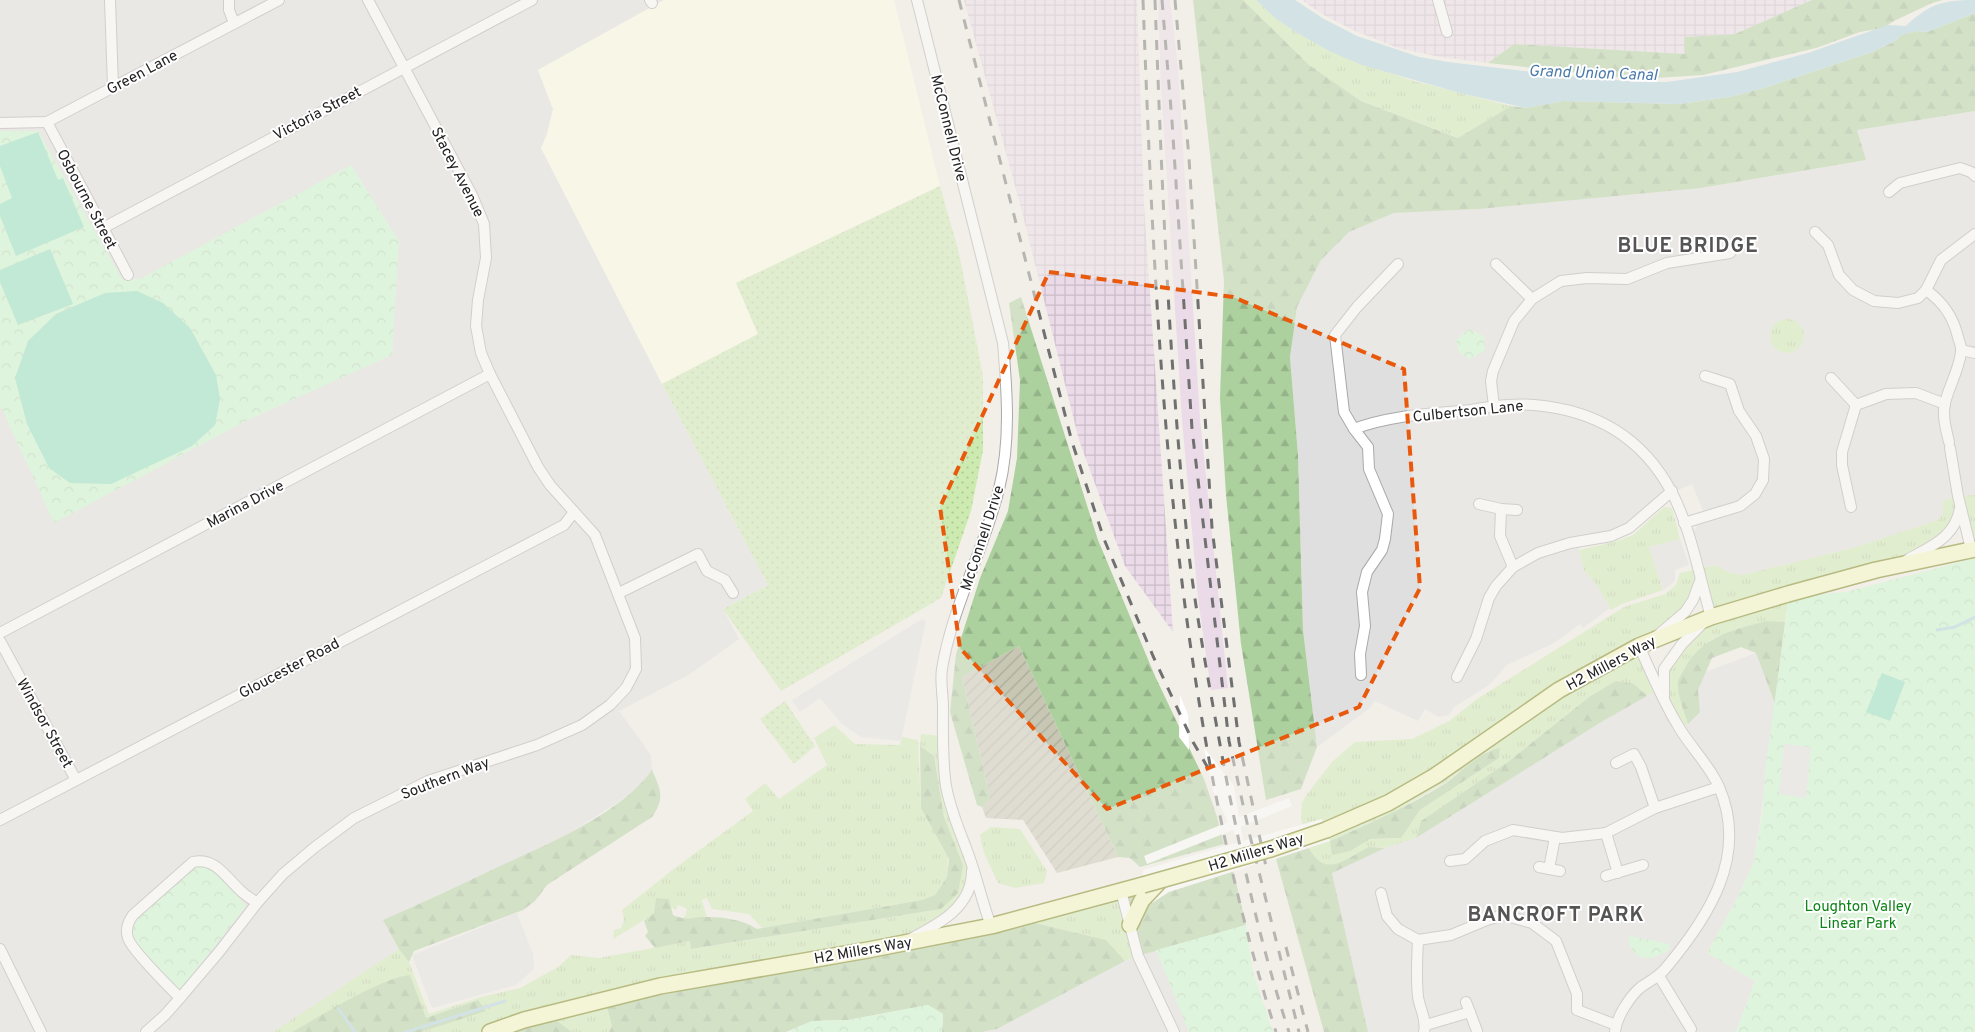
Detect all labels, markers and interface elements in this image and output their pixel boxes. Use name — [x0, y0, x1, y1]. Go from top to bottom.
street label: Green Lane — [104, 47, 181, 100]
water label: Grand Union Canal — [1528, 62, 1659, 86]
street label: McConnell Drive — [925, 73, 970, 184]
street label: Victoria Street — [270, 83, 365, 145]
street label: Stacey Avenue — [426, 124, 488, 221]
street label: Osbourne Street — [51, 146, 120, 253]
district label: BLUE BRIDGE — [1617, 234, 1759, 260]
street label: Culbertson Lane — [1412, 397, 1524, 428]
street label: Marina Drive — [204, 477, 288, 534]
street label: McConnell Drive — [957, 483, 1009, 594]
street label: H2 Millers Way — [1563, 633, 1660, 696]
street label: Gloucester Road — [236, 635, 343, 704]
street label: Windsor Street — [11, 676, 76, 772]
street label: Southern Way — [399, 754, 493, 805]
street label: H2 Millers Way — [1206, 830, 1307, 877]
park label: Loughton Valley Linear Park — [1804, 898, 1912, 934]
district label: BANCROFT PARK — [1467, 903, 1645, 929]
street label: H2 Millers Way — [813, 934, 914, 969]

